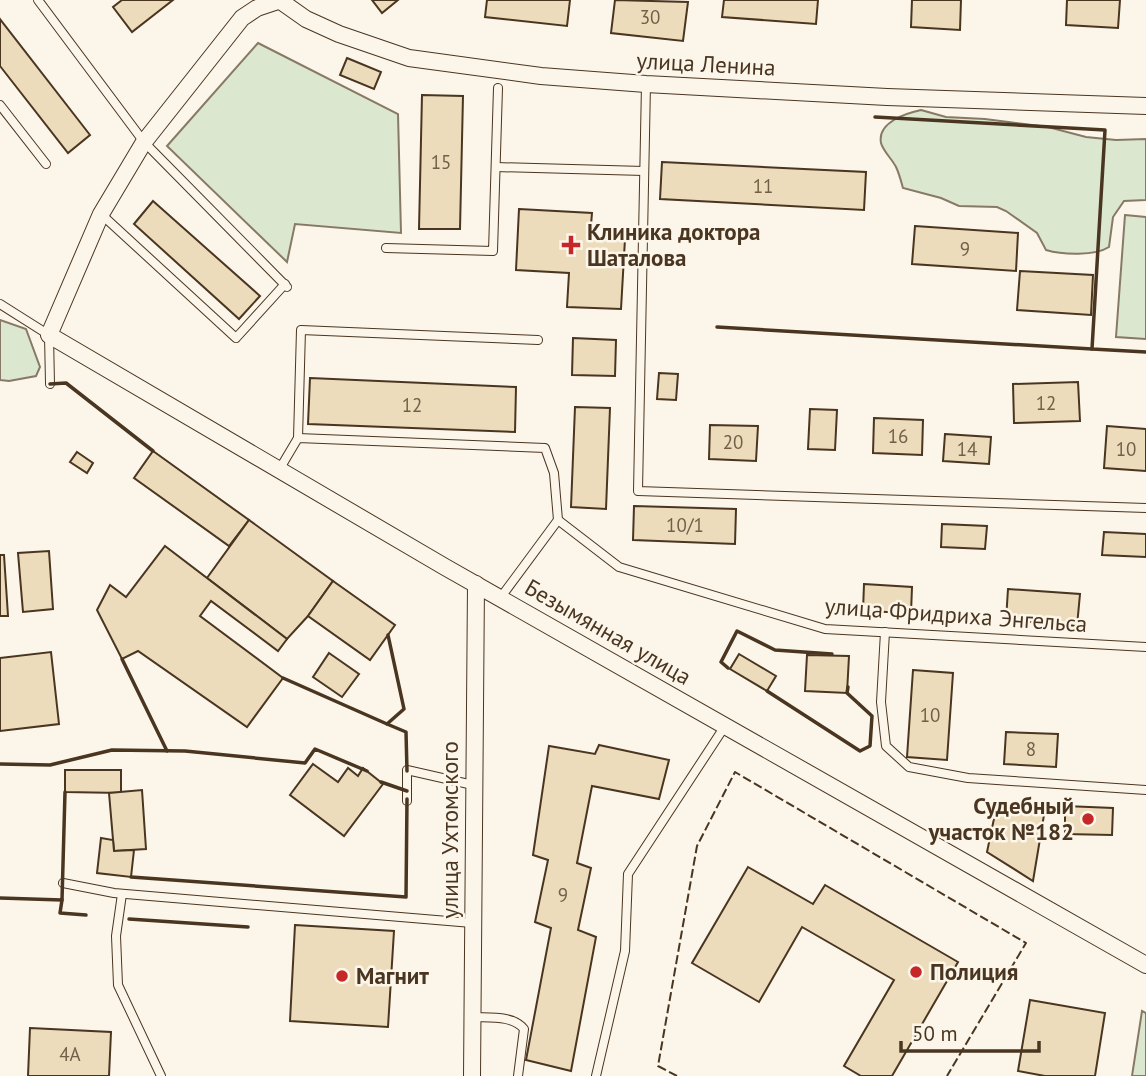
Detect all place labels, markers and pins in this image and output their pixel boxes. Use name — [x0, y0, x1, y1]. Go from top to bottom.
place label: Клиника доктора Шаталова — [587, 217, 761, 272]
marker: Клиника доктора Шаталова — [561, 235, 581, 255]
place label: Судебный участок №182 — [928, 791, 1074, 846]
marker: Судебный участок №182 — [1080, 811, 1096, 827]
place label: Полиция — [930, 957, 1018, 986]
place label: Магнит — [356, 961, 429, 990]
marker: Полиция — [908, 964, 924, 980]
marker: Магнит — [334, 968, 350, 984]

